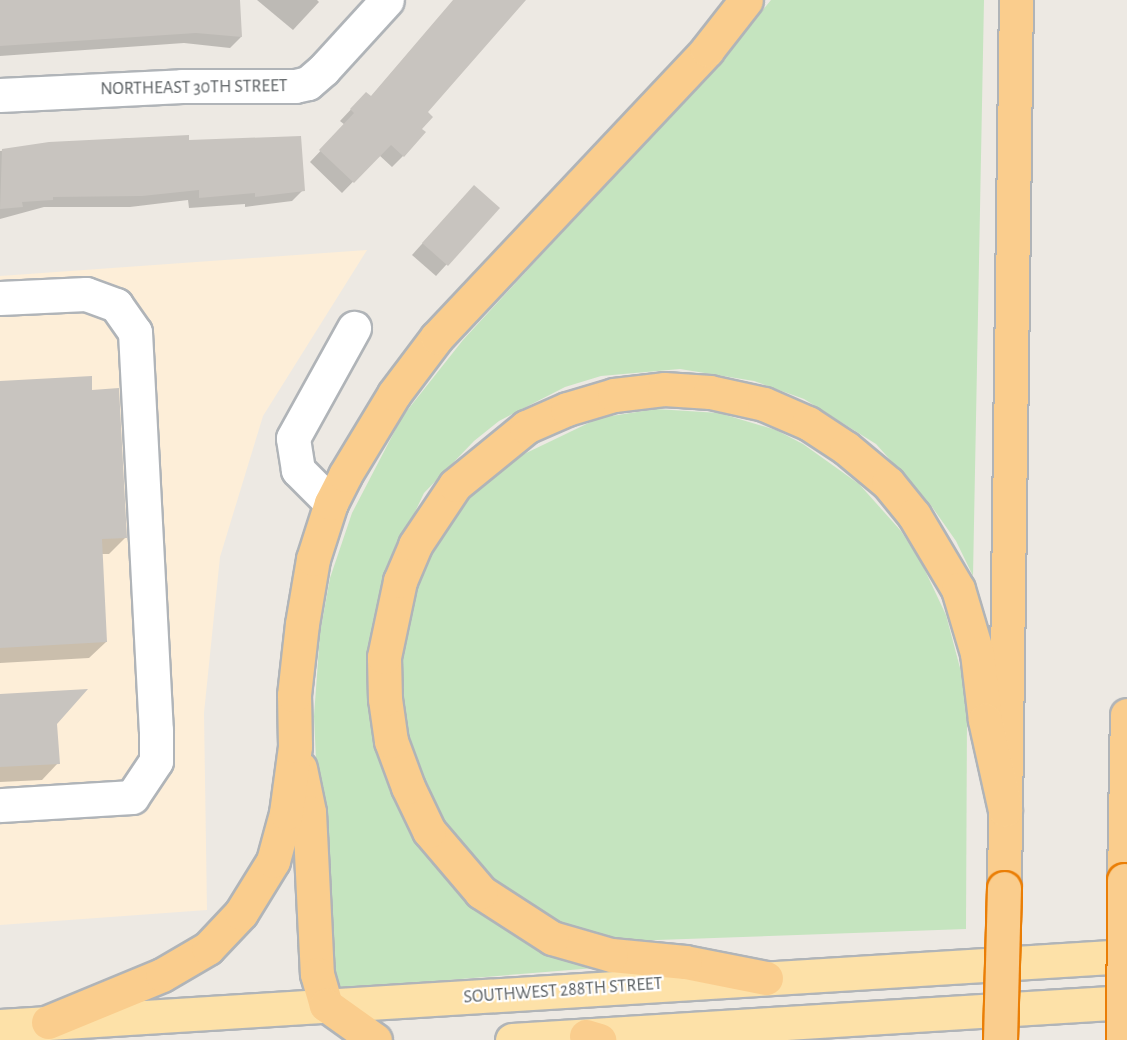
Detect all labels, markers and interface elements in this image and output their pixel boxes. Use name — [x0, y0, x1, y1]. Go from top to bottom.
street label: NORTHEAST 30TH STREET — [100, 76, 288, 100]
street label: SOUTHWEST 288TH STREET — [463, 973, 663, 1009]

